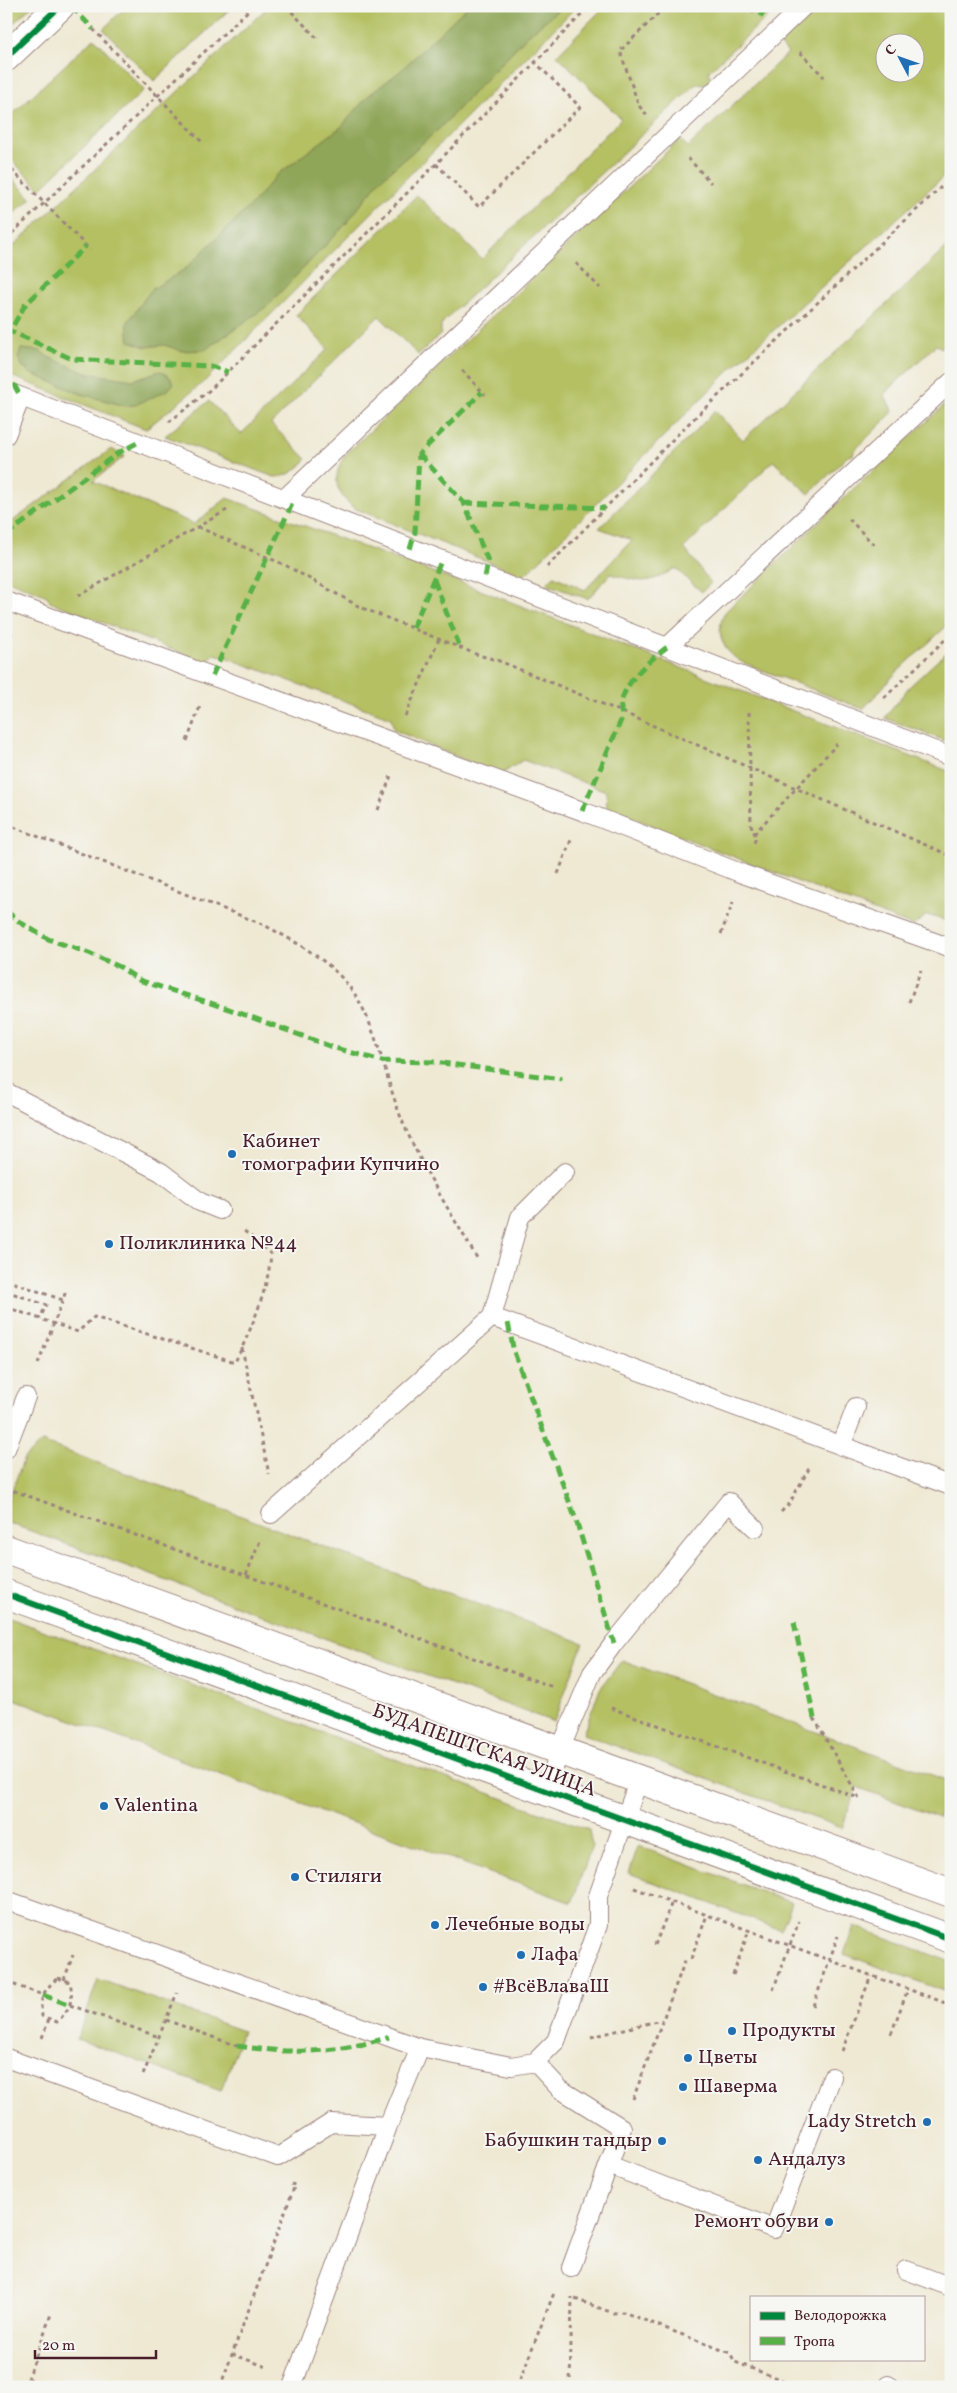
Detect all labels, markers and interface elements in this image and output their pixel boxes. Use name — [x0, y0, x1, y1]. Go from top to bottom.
north arrow — [874, 32, 924, 82]
text: С — [881, 41, 901, 60]
place label: Кабинет томографии Купчино — [242, 1128, 440, 1179]
marker: Кабинет томографии Купчино — [226, 1148, 238, 1160]
place label: Поликлиника №44 — [119, 1230, 298, 1258]
marker: Поликлиника №44 — [103, 1238, 115, 1250]
street label: БУДАПЕШТСКАЯ УЛИЦА — [368, 1697, 600, 1805]
place label: Valentina — [114, 1792, 198, 1820]
marker: Valentina — [98, 1800, 110, 1812]
place label: Стиляги — [305, 1863, 382, 1891]
marker: Стиляги — [289, 1871, 301, 1883]
place label: Лечебные воды — [445, 1911, 585, 1939]
marker: Лечебные воды — [429, 1919, 441, 1931]
place label: Лафа — [531, 1941, 578, 1969]
marker: Лафа — [515, 1949, 527, 1961]
place label: #ВсёВлаваШ — [493, 1973, 609, 2001]
marker: #ВсёВлаваШ — [477, 1981, 489, 1993]
place label: Продукты — [742, 2017, 836, 2045]
marker: Продукты — [726, 2025, 738, 2037]
place label: Цветы — [698, 2044, 757, 2072]
marker: Цветы — [682, 2052, 694, 2064]
place label: Шаверма — [693, 2073, 778, 2101]
marker: Шаверма — [677, 2081, 689, 2093]
place label: Lady Stretch — [807, 2108, 917, 2136]
marker: Lady Stretch — [921, 2116, 933, 2128]
place label: Бабушкин тандыр — [484, 2127, 652, 2155]
marker: Бабушкин тандыр — [656, 2135, 668, 2147]
place label: Андалуз — [768, 2146, 846, 2174]
marker: Андалуз — [752, 2154, 764, 2166]
place label: Ремонт обуви — [694, 2208, 819, 2236]
marker: Ремонт обуви — [823, 2216, 835, 2228]
legend — [750, 2296, 924, 2360]
text: Велодорожка — [794, 2306, 887, 2327]
scale bar — [35, 2328, 156, 2360]
text: Тропа — [794, 2332, 835, 2353]
text: 20 m — [42, 2336, 75, 2357]

